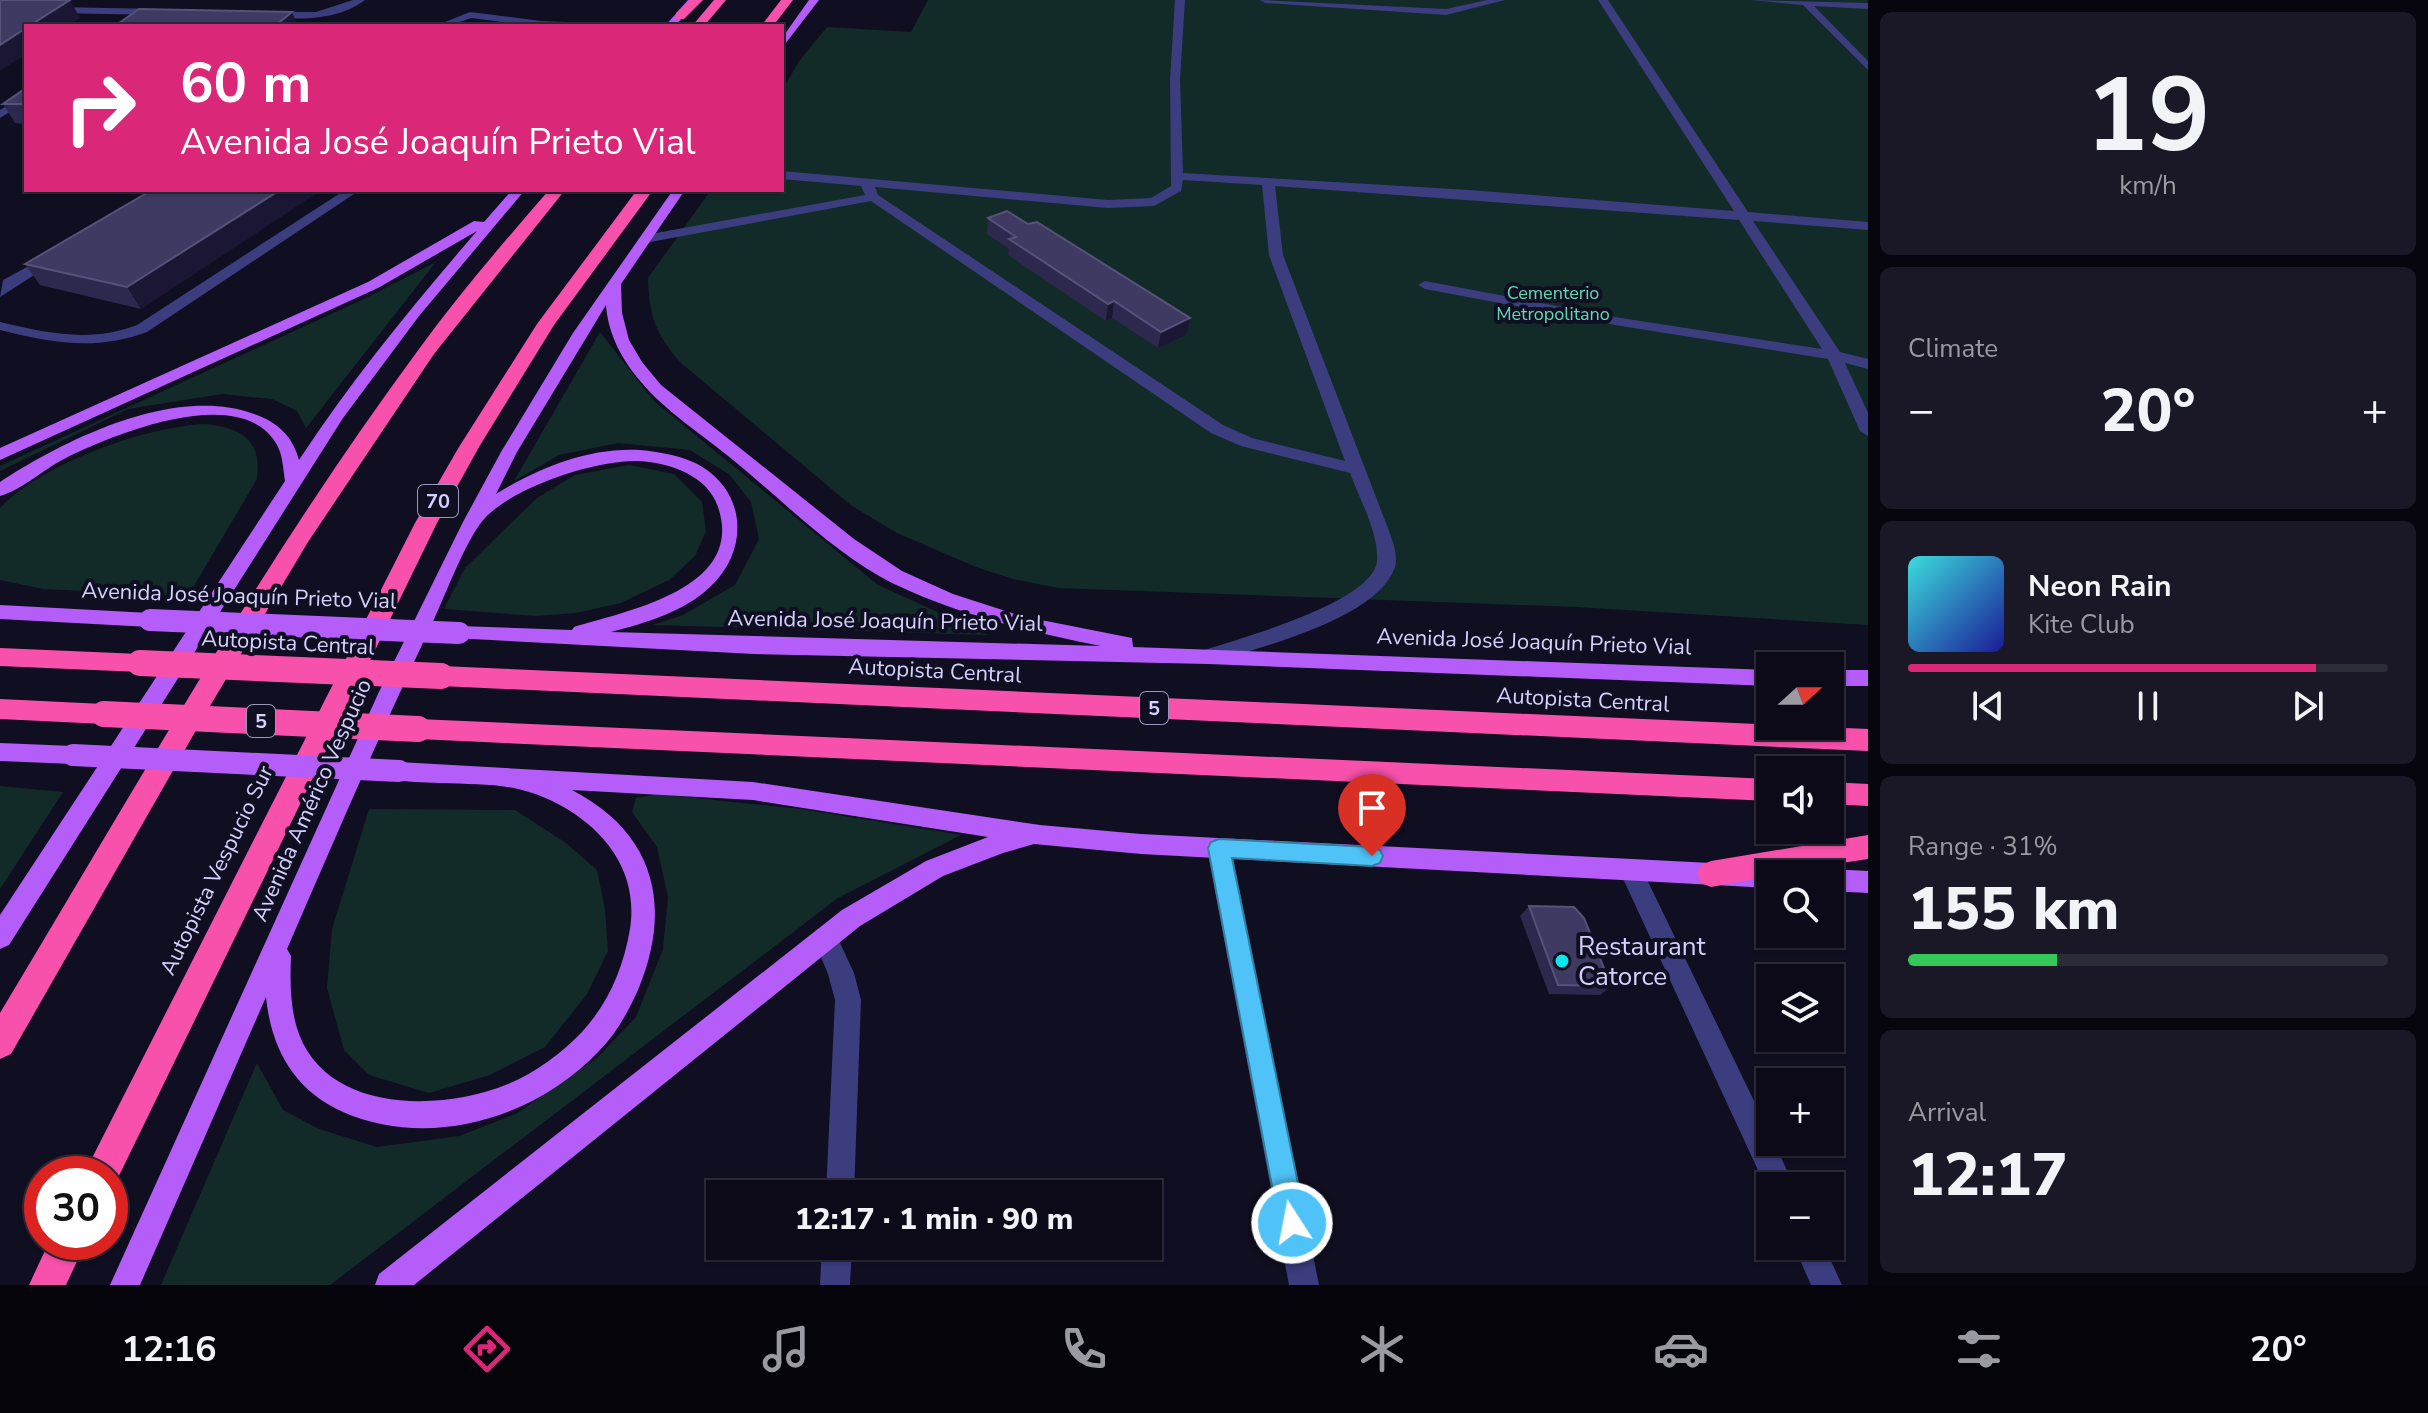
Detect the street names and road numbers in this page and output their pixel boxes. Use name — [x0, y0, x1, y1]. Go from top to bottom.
road number: 70 — [418, 485, 458, 517]
street label: Avenida José Joaquín Prieto Vial — [81, 576, 397, 617]
street label: Avenida José Joaquín Prieto Vial — [727, 603, 1043, 639]
street label: Avenida José Joaquín Prieto Vial — [1376, 622, 1692, 663]
street label: Autopista Central — [201, 623, 376, 663]
street label: Autopista Central — [848, 651, 1023, 691]
street label: Avenida Américo Vespucio — [245, 674, 379, 926]
street label: Autopista Central — [1496, 680, 1671, 720]
road number: 5 — [1140, 692, 1168, 724]
road number: 5 — [247, 705, 275, 737]
street label: Autopista Vespucio Sur — [153, 760, 281, 980]

